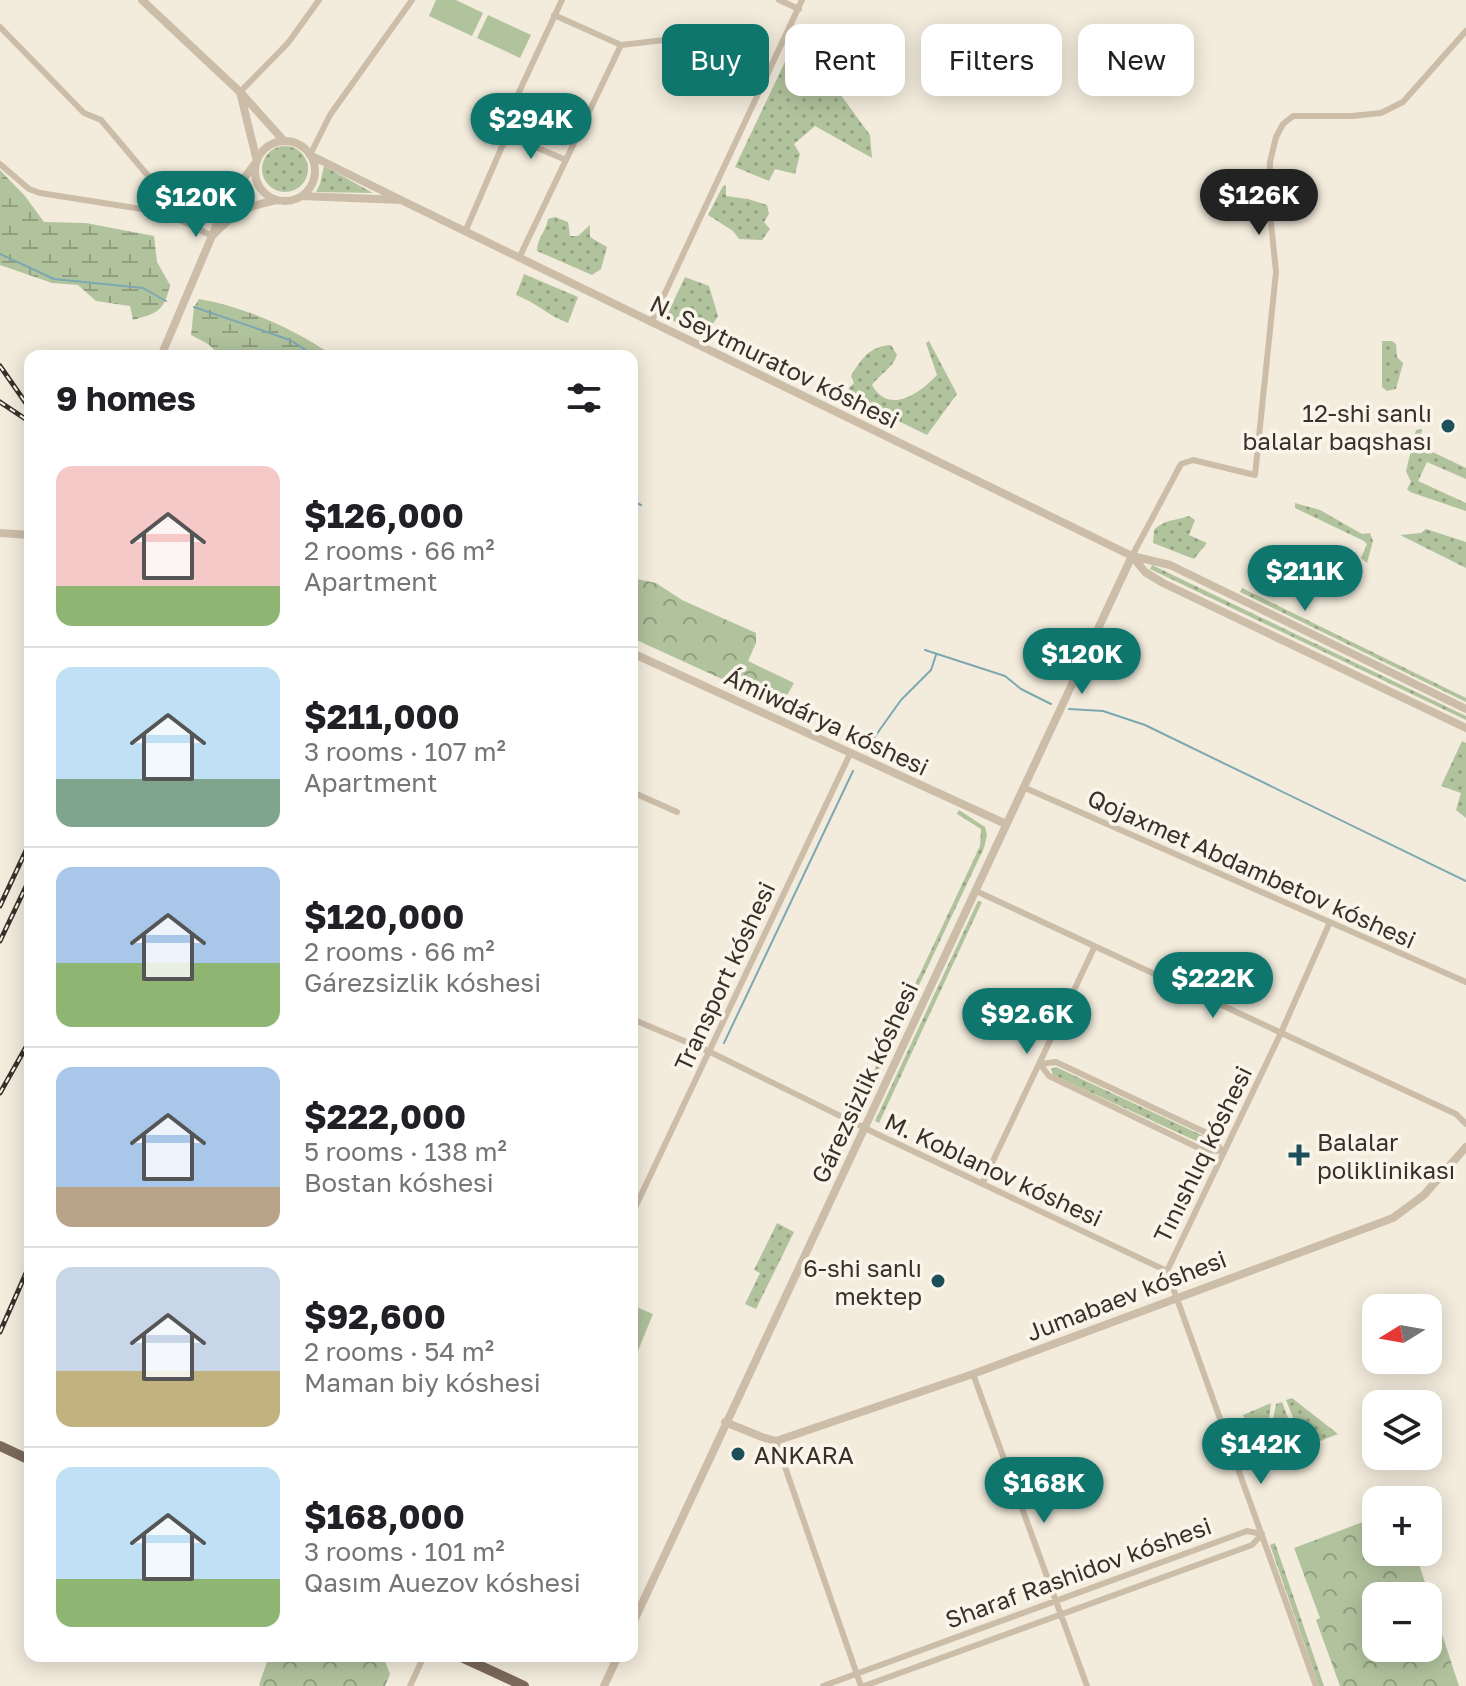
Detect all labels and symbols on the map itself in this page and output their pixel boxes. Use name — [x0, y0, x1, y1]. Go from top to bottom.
pin: $294K — [475, 93, 587, 161]
pin: $126K — [1203, 169, 1315, 237]
pin: $120K — [140, 171, 252, 239]
street label: N. Seytmuratov kóshesi — [646, 288, 904, 434]
place label: 12-shi sanlı balalar baqshası — [1243, 398, 1432, 455]
marker: 12-shi sanlı balalar baqshası — [1439, 417, 1457, 435]
pin: $211K — [1249, 545, 1361, 613]
pin: $120K — [1026, 628, 1138, 696]
street label: Ámiwdárya kóshesi — [720, 661, 934, 781]
street label: Qojaxmet Abdambetov kóshesi — [1083, 782, 1421, 954]
street label: Transport kóshesi — [667, 877, 781, 1075]
pin: $222K — [1157, 952, 1269, 1020]
street label: Gárezsizlik kóshesi — [805, 977, 923, 1187]
pin: $92.6K — [962, 988, 1092, 1056]
street label: Tınıshlıq kóshesi — [1147, 1061, 1257, 1247]
street label: M. Koblanov kóshesi — [881, 1106, 1107, 1232]
place label: Balalar poliklinikası — [1317, 1127, 1455, 1184]
marker: Balalar poliklinikası — [1288, 1144, 1310, 1166]
street label: Jumabaev kóshesi — [1022, 1243, 1230, 1347]
place label: 6-shi sanlı mektep — [803, 1253, 922, 1310]
marker: 6-shi sanlı mektep — [929, 1272, 947, 1290]
north arrow — [1362, 1294, 1442, 1374]
pin: $142K — [1205, 1418, 1317, 1486]
place label: ANKARA — [754, 1440, 854, 1469]
marker: ANKARA — [729, 1445, 747, 1463]
pin: $168K — [988, 1457, 1100, 1525]
street label: Sharaf Rashidov kóshesi — [941, 1510, 1215, 1634]

